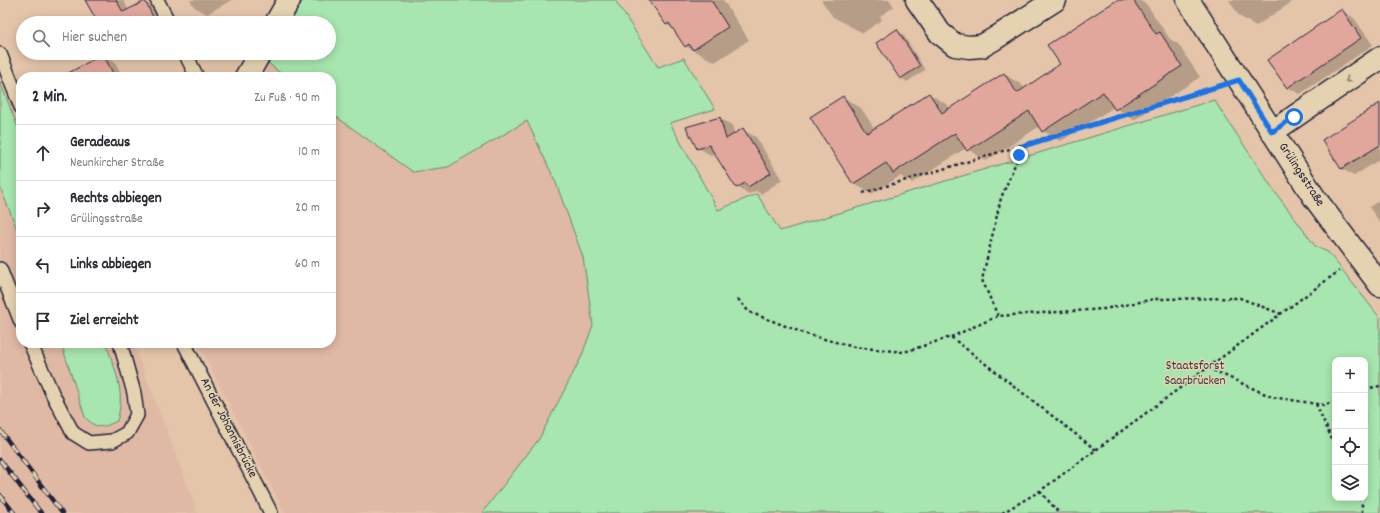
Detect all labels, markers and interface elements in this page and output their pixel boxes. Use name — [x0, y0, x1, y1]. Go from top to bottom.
search box — [16, 16, 336, 60]
icon: search — [30, 27, 52, 49]
text: Hier suchen — [62, 27, 127, 49]
one-way arrow — [1345, 75, 1352, 83]
text: 2 Min. — [32, 86, 67, 110]
text: Zu Fuß · 90 m — [254, 89, 320, 108]
route start — [1285, 108, 1303, 126]
text: Geradeaus — [70, 132, 130, 154]
street label: Grülingsstraße — [1273, 139, 1329, 211]
icon: ahead — [32, 142, 54, 164]
text: 10 m — [298, 143, 320, 162]
route end — [1010, 146, 1028, 164]
text: Neunkircher Straße — [70, 154, 164, 173]
text: Rechts abbiegen — [70, 188, 162, 210]
icon: right — [32, 198, 54, 220]
text: 20 m — [295, 199, 320, 218]
text: Grülingsstraße — [70, 210, 143, 229]
icon: left — [32, 254, 54, 276]
text: Links abbiegen — [70, 254, 151, 276]
text: 60 m — [295, 255, 320, 274]
icon: arrive — [32, 310, 54, 332]
text: Ziel erreicht — [70, 310, 138, 332]
park label: Staatsforst Saarbrücken — [1164, 357, 1226, 391]
map controls — [1332, 357, 1368, 501]
button: + — [1332, 357, 1368, 393]
street label: An der Johannisbrücke — [194, 374, 262, 482]
button: − — [1332, 393, 1368, 429]
button: locate — [1332, 429, 1368, 465]
button: layers — [1332, 465, 1368, 501]

